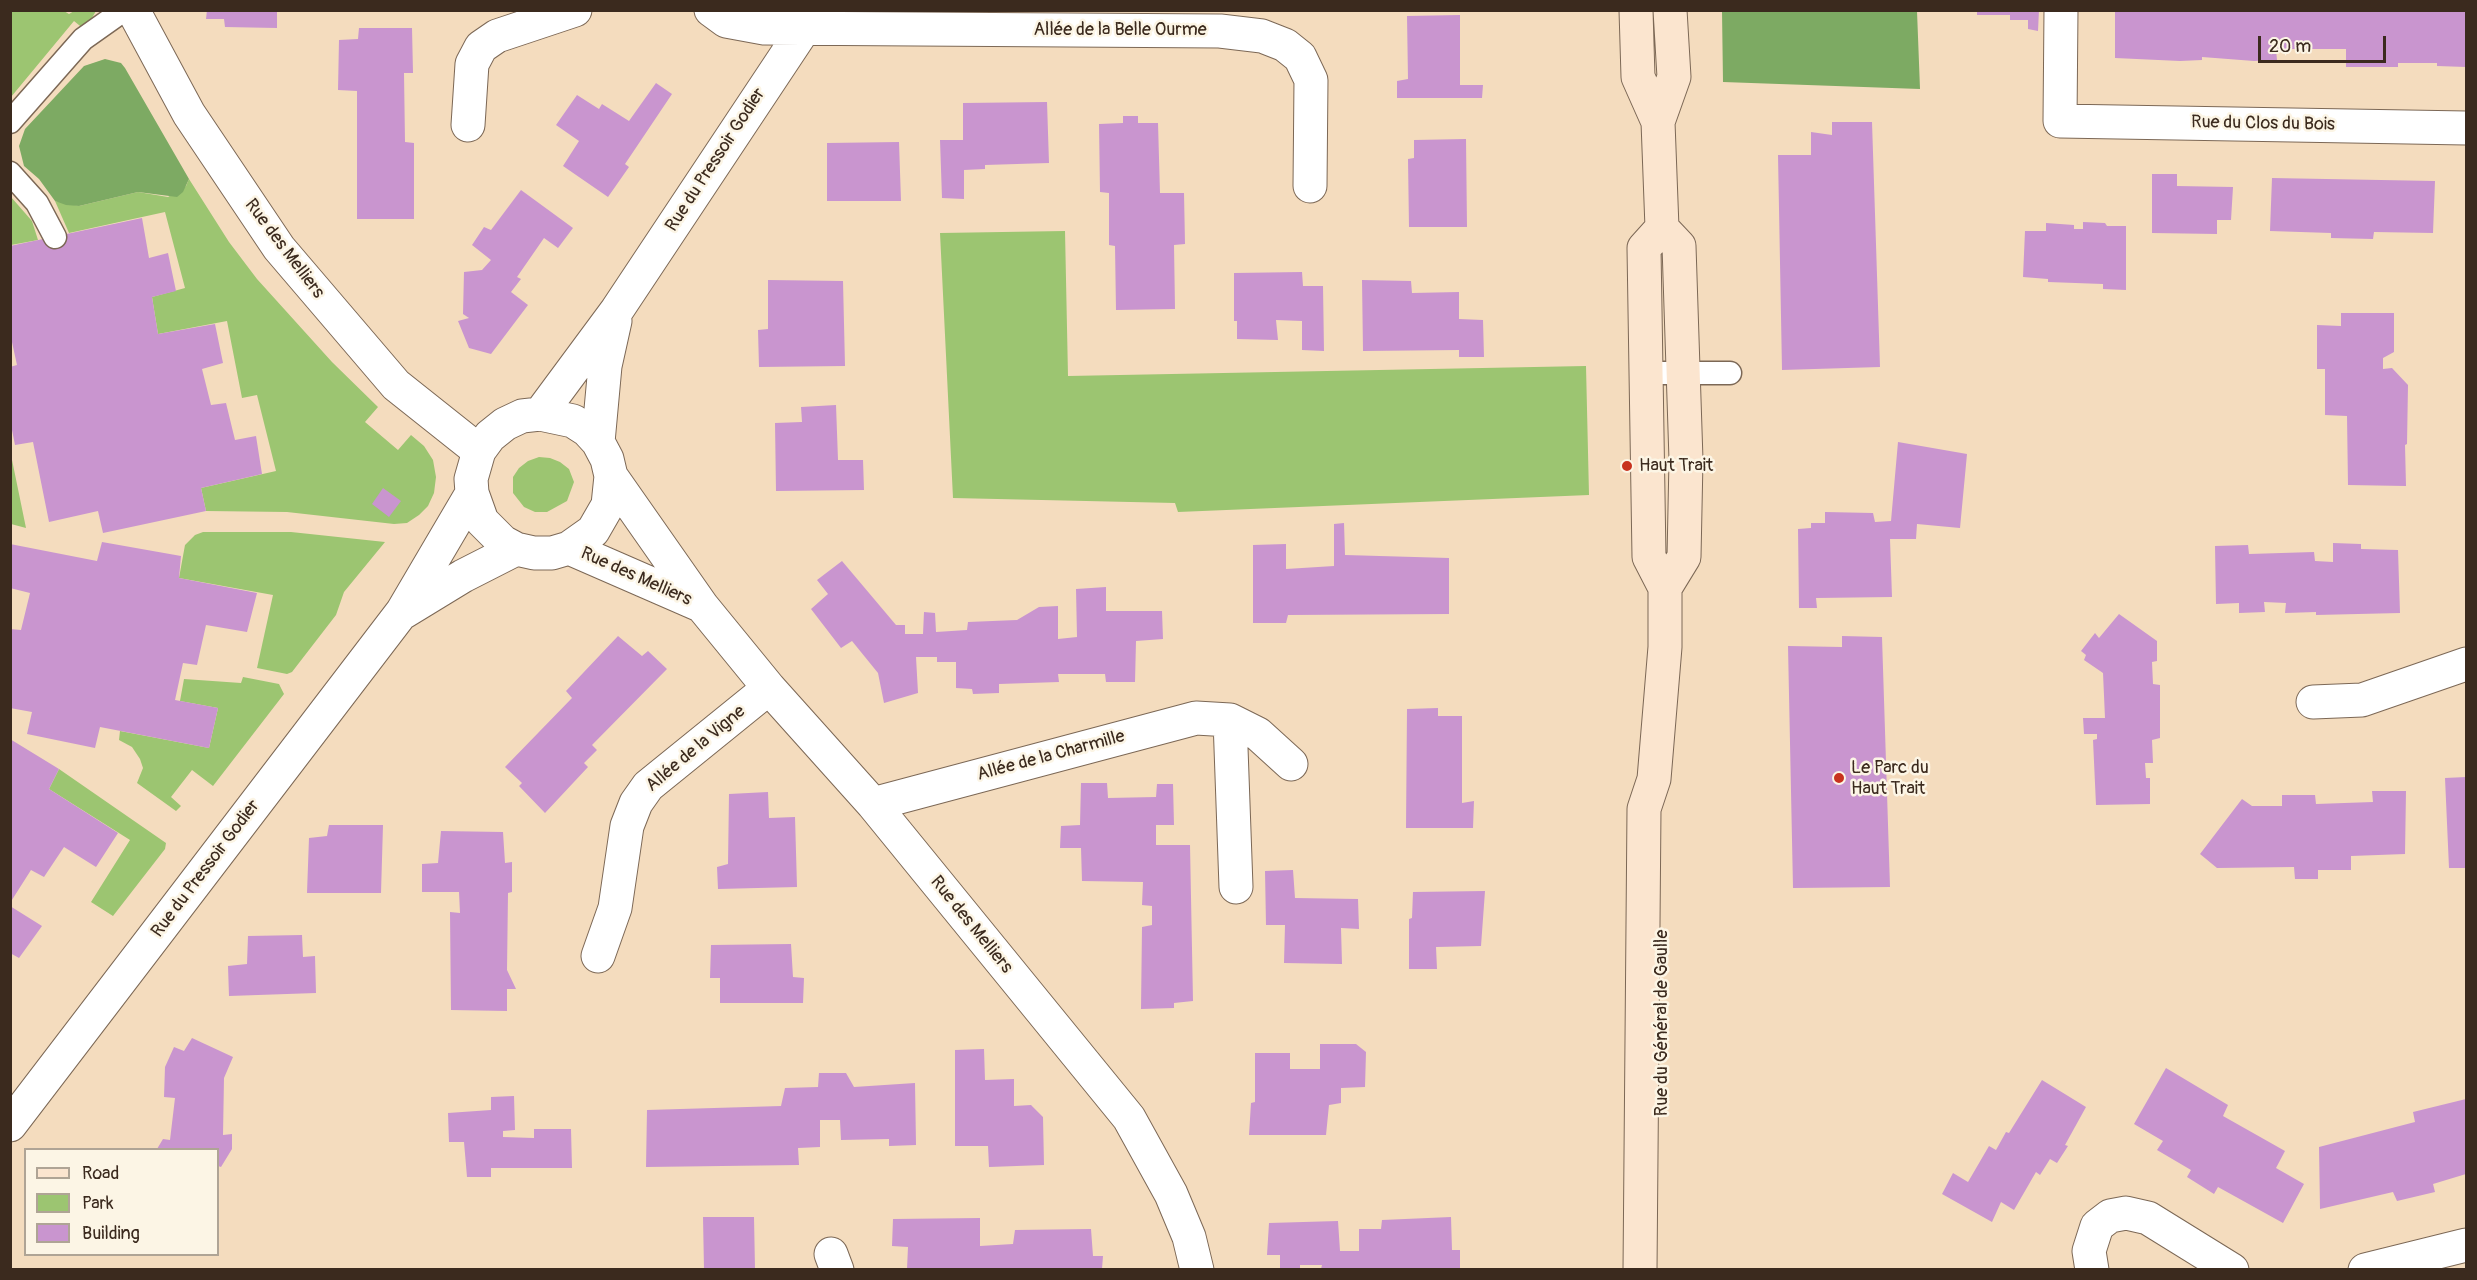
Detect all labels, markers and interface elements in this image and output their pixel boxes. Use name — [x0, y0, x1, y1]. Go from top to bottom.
street label: Allée de la Belle Ourme — [1033, 19, 1207, 41]
scale bar — [2261, 24, 2388, 62]
text: 20 m — [2269, 35, 2311, 58]
street label: Rue du Pressoir Godier — [662, 84, 770, 236]
street label: Rue du Clos du Bois — [2191, 112, 2335, 136]
street label: Rue des Melliers — [240, 195, 328, 303]
place label: Haut Trait — [1639, 455, 1713, 477]
marker: Haut Trait — [1620, 459, 1634, 473]
street label: Rue des Melliers — [577, 543, 695, 611]
street label: Allée de la Vigne — [642, 701, 750, 797]
street label: Allée de la Charmille — [975, 726, 1127, 786]
place label: Le Parc du Haut Trait — [1851, 757, 1929, 800]
marker: Le Parc du Haut Trait — [1832, 771, 1846, 785]
street label: Rue du Pressoir Godier — [147, 796, 265, 942]
street label: Rue des Melliers — [925, 872, 1017, 978]
street label: Rue du Général de Gaulle — [1651, 930, 1673, 1116]
legend — [24, 1148, 219, 1256]
text: Road — [82, 1162, 119, 1185]
text: Park — [82, 1192, 114, 1215]
text: Building — [82, 1222, 140, 1245]

